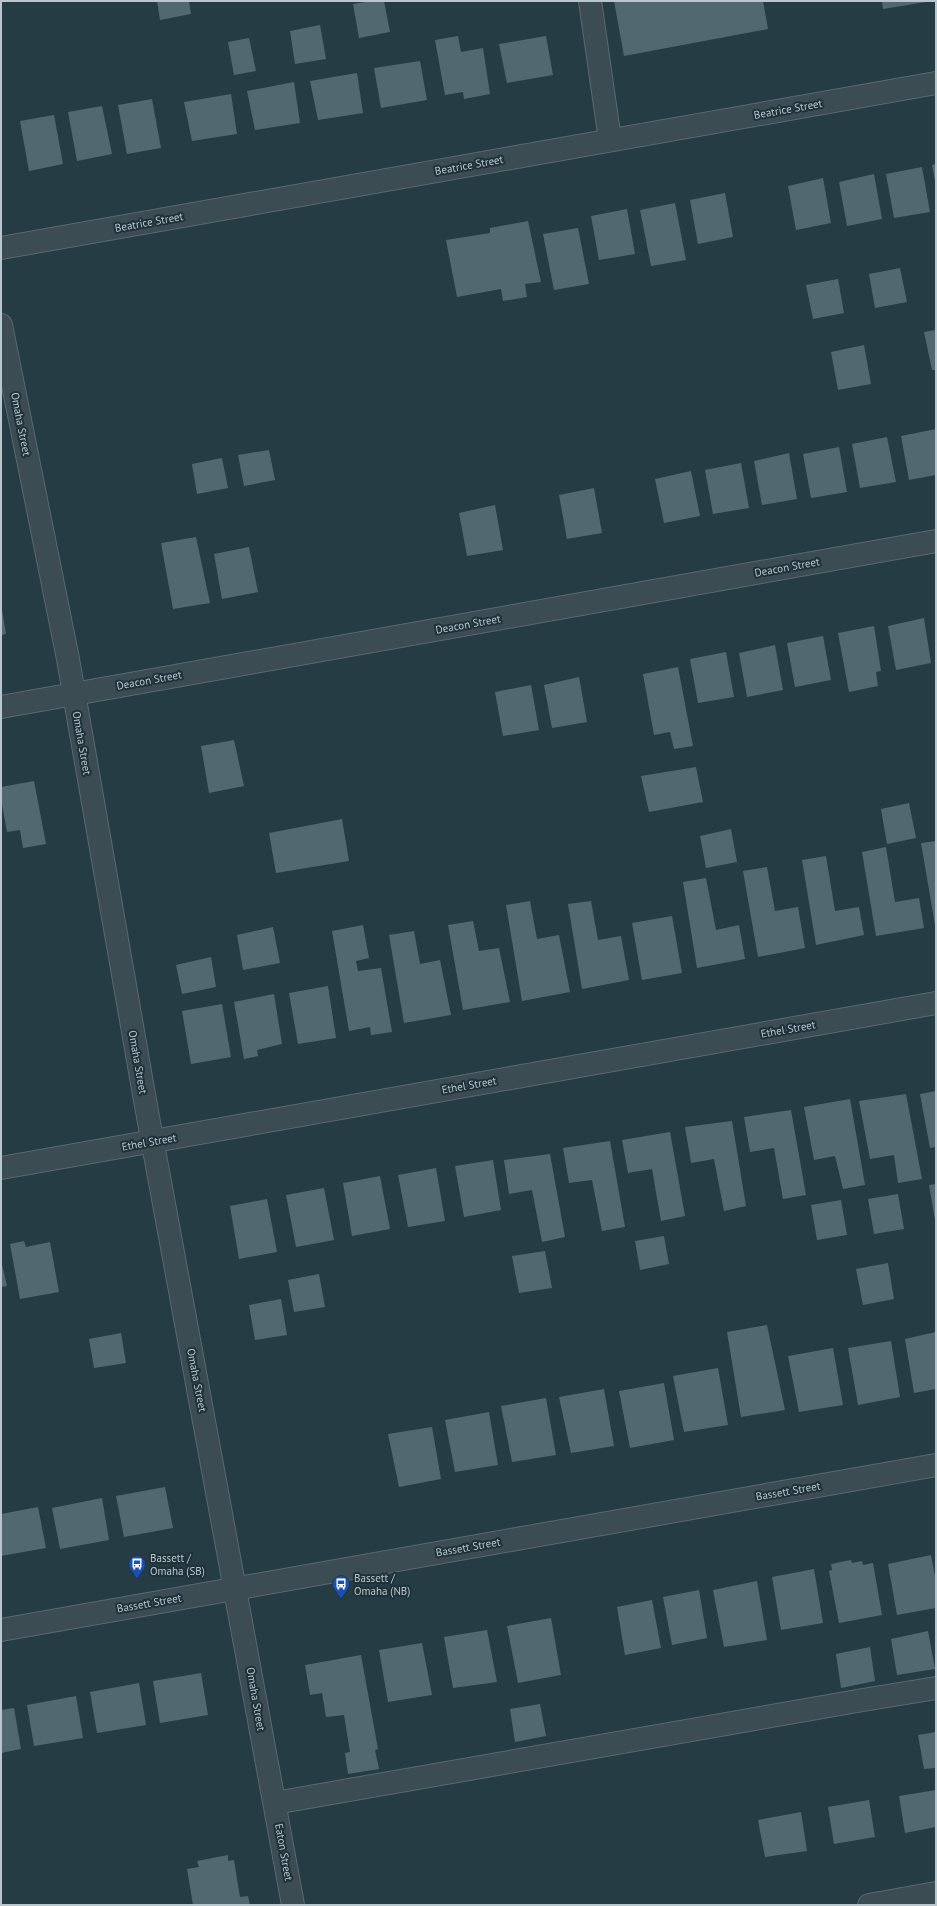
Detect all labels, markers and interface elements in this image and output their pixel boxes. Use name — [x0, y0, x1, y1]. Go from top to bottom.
street label: Beatrice Street — [753, 96, 824, 122]
street label: Beatrice Street — [434, 152, 505, 178]
street label: Beatrice Street — [114, 209, 185, 235]
street label: Omaha Street — [8, 391, 34, 457]
street label: Deacon Street — [753, 554, 821, 580]
street label: Deacon Street — [434, 611, 502, 637]
street label: Deacon Street — [115, 667, 183, 693]
street label: Omaha Street — [70, 710, 95, 776]
street label: Ethel Street — [759, 1017, 817, 1041]
street label: Omaha Street — [126, 1029, 151, 1095]
street label: Ethel Street — [440, 1073, 498, 1097]
street label: Ethel Street — [120, 1130, 178, 1154]
street label: Omaha Street — [184, 1347, 210, 1413]
street label: Bassett Street — [755, 1478, 822, 1504]
street label: Bassett Street — [435, 1534, 502, 1560]
place label: Bassett / Omaha (SB) — [150, 1551, 205, 1578]
bus stop icon: Bassett / Omaha (SB) — [127, 1554, 147, 1579]
place label: Bassett / Omaha (NB) — [354, 1571, 410, 1598]
bus stop icon: Bassett / Omaha (NB) — [331, 1574, 351, 1599]
street label: Bassett Street — [116, 1590, 183, 1616]
street label: Omaha Street — [244, 1666, 269, 1732]
street label: Eaton Street — [272, 1822, 296, 1882]

